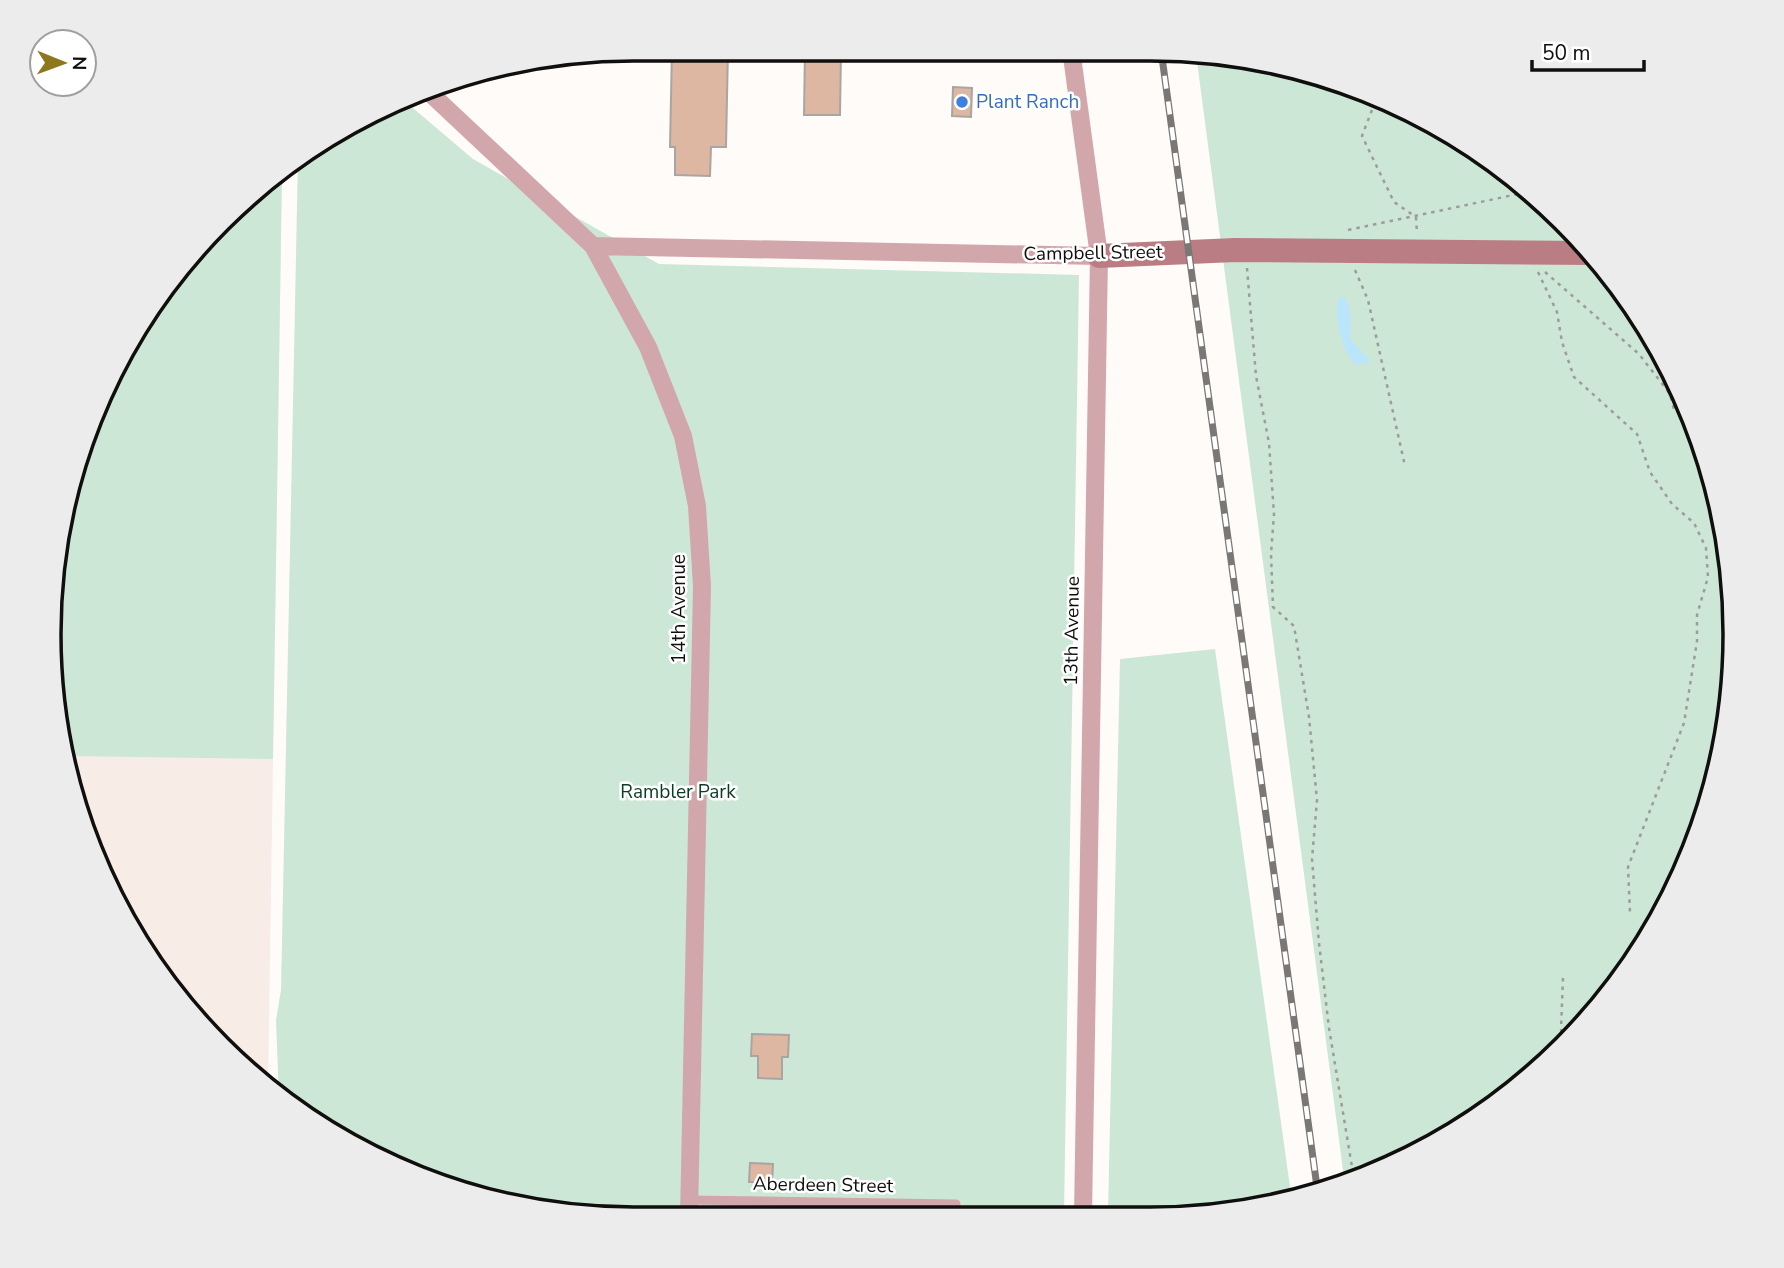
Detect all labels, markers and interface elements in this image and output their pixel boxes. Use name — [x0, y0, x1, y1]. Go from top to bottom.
north arrow — [28, 28, 98, 98]
scale bar — [1532, 28, 1644, 72]
text: 50 m — [1542, 39, 1591, 67]
text: N — [66, 56, 92, 71]
place label: Plant Ranch — [976, 89, 1079, 115]
marker: Plant Ranch — [954, 94, 970, 110]
street label: Campbell Street — [1023, 239, 1163, 267]
street label: 14th Avenue — [666, 554, 692, 664]
street label: 13th Avenue — [1058, 576, 1086, 686]
park label: Rambler Park — [620, 779, 736, 805]
street label: Aberdeen Street — [753, 1171, 894, 1199]

